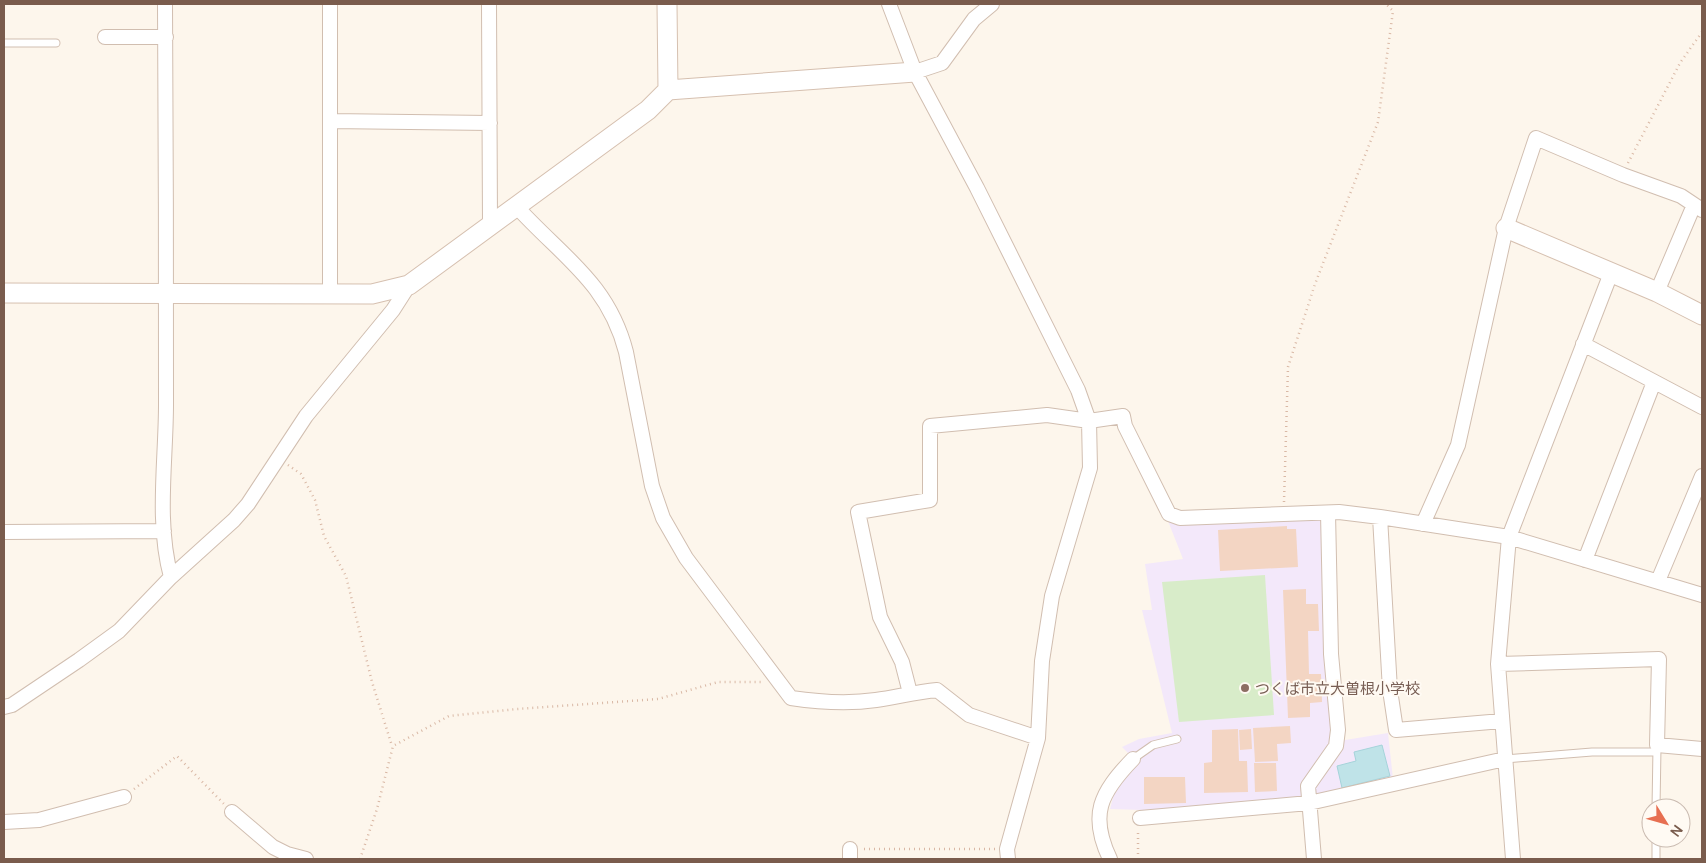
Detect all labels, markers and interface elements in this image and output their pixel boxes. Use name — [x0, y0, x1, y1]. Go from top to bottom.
place label: つくば市立大曽根小学校 — [1255, 678, 1420, 699]
marker: つくば市立大曽根小学校 — [1239, 682, 1251, 694]
north arrow — [1641, 798, 1691, 848]
text: N — [1666, 821, 1687, 841]

